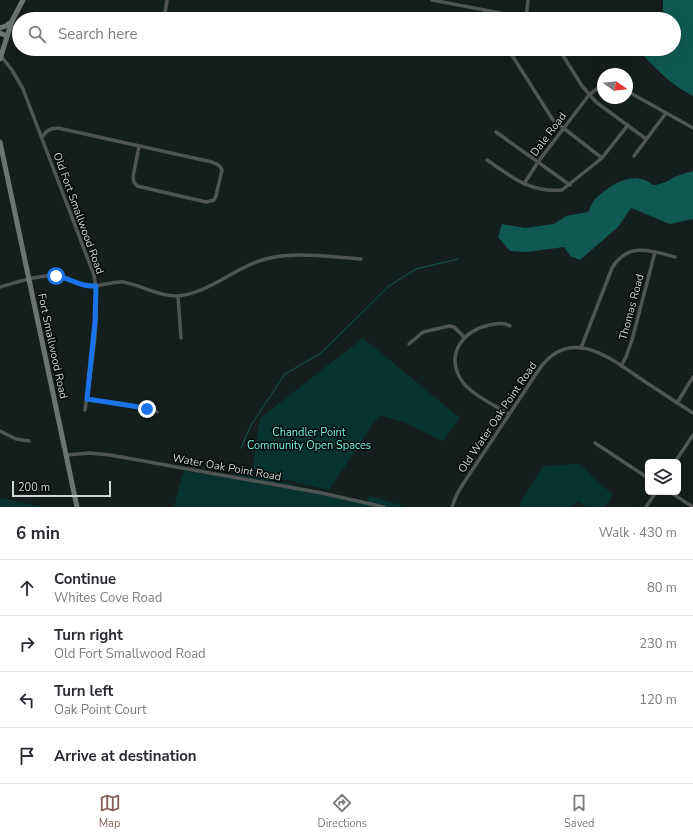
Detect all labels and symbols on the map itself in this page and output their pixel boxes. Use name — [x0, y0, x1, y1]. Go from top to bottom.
north arrow — [597, 68, 633, 104]
street label: Dale Road — [527, 109, 570, 159]
street label: Old Fort Smallwood Road — [50, 150, 108, 276]
route start — [47, 267, 65, 285]
street label: Thomas Road — [615, 272, 648, 342]
street label: Fort Smallwood Road — [34, 292, 71, 400]
street label: Old Water Oak Point Road — [455, 359, 540, 476]
route end — [138, 400, 156, 418]
park label: Chandler Point Community Open Spaces — [247, 425, 371, 453]
street label: Water Oak Point Road — [171, 451, 282, 484]
scale bar — [12, 479, 111, 498]

